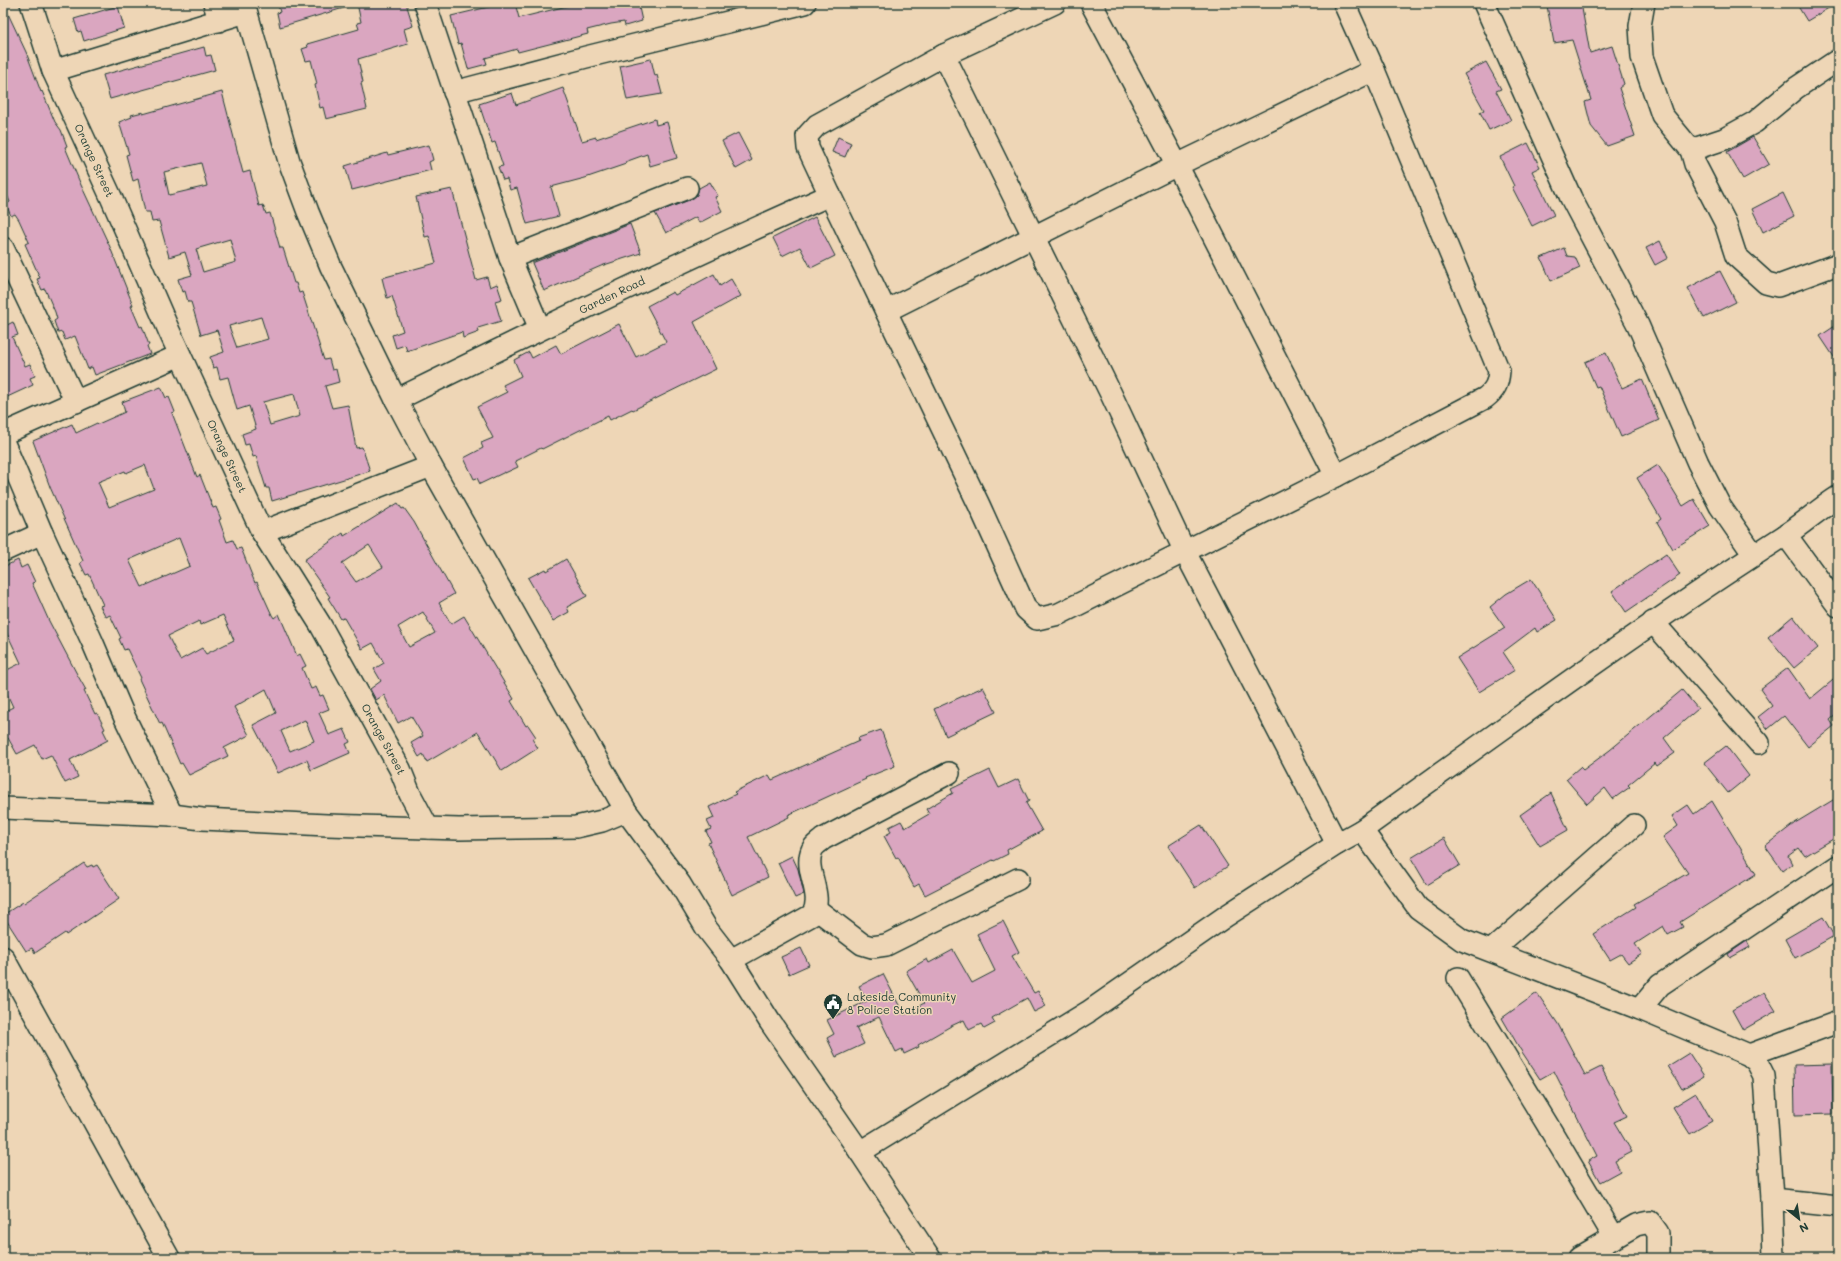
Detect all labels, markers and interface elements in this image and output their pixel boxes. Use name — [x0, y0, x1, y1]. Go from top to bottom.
street label: Orange Street — [71, 121, 118, 199]
street label: Garden Road — [576, 273, 647, 317]
street label: Orange Street — [204, 417, 251, 495]
street label: Orange Street — [358, 701, 410, 777]
place label: Lakeside Community 8 Police Station — [847, 989, 957, 1017]
public building icon: Lakeside Community 8 Police Station — [822, 992, 844, 1020]
north arrow — [1779, 1199, 1819, 1239]
text: N — [1797, 1220, 1812, 1237]

